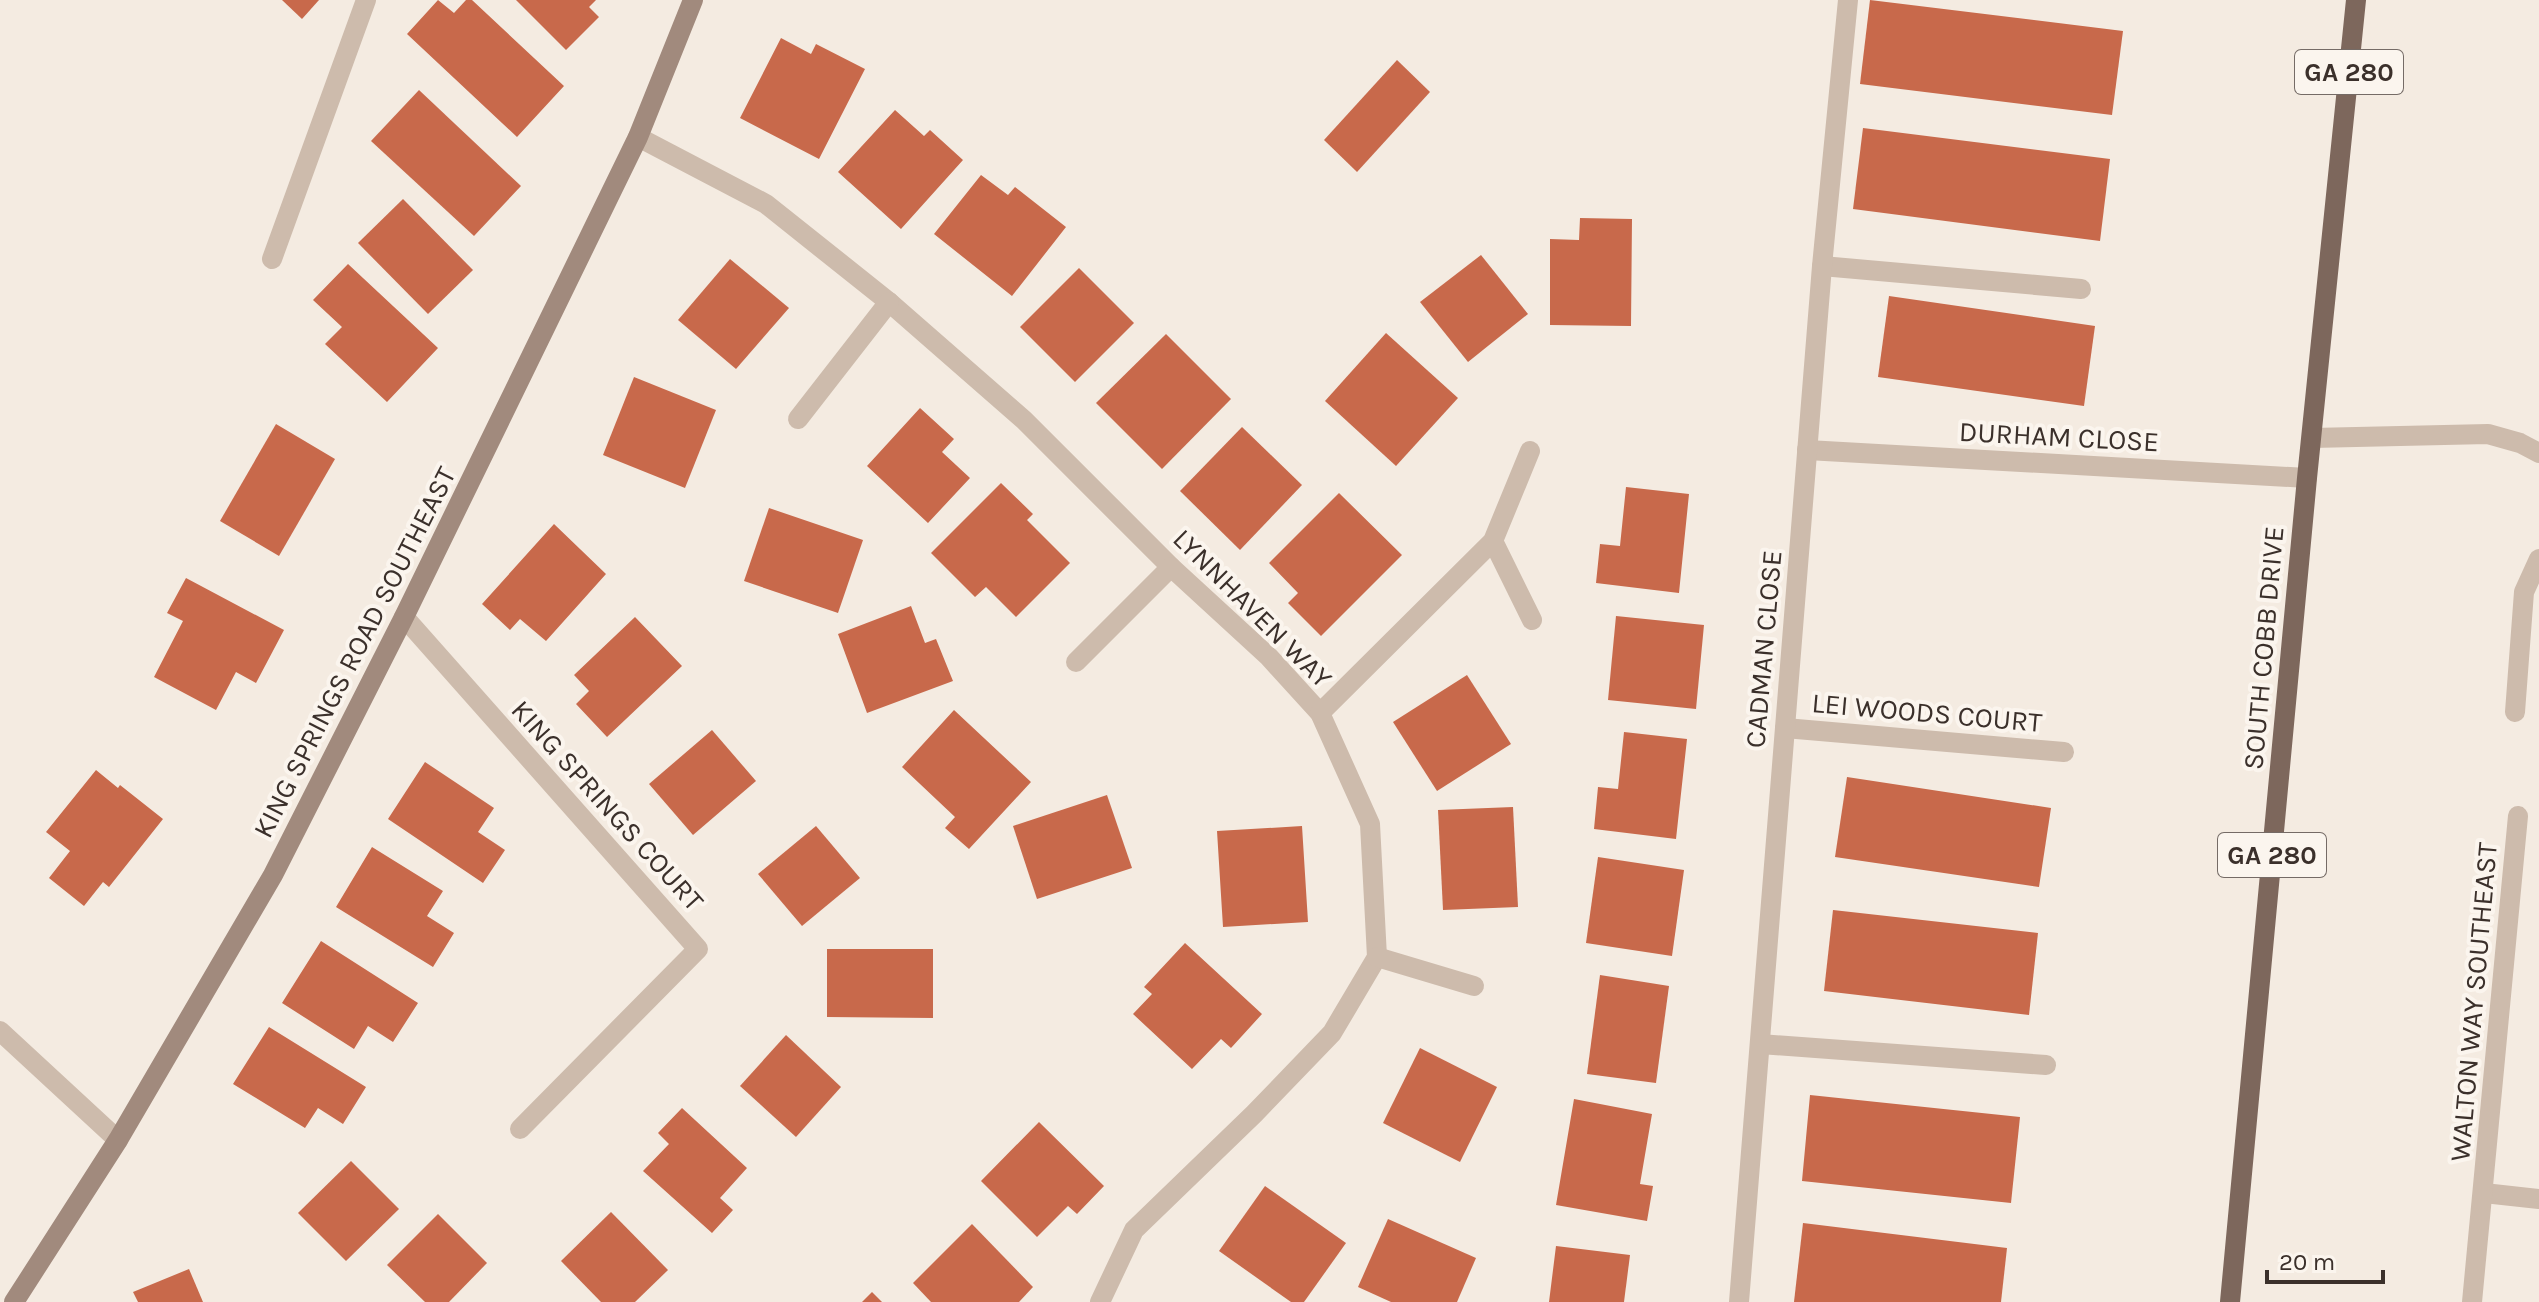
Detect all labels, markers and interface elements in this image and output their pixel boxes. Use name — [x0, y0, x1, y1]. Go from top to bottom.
road number: GA 280 — [2295, 50, 2403, 94]
street label: DURHAM CLOSE — [1958, 415, 2160, 458]
street label: KING SPRINGS ROAD SOUTHEAST — [246, 461, 463, 843]
street label: LYNNHAVEN WAY — [1166, 522, 1339, 695]
street label: SOUTH COBB DRIVE — [2236, 525, 2291, 771]
street label: CADMAN CLOSE — [1738, 549, 1789, 749]
street label: LEI WOODS COURT — [1810, 686, 2044, 739]
street label: KING SPRINGS COURT — [505, 693, 711, 917]
road number: GA 280 — [2218, 833, 2326, 877]
street label: WALTON WAY SOUTHEAST — [2443, 841, 2504, 1163]
scale bar — [2267, 1234, 2383, 1284]
text: 20 m — [2279, 1248, 2335, 1276]

